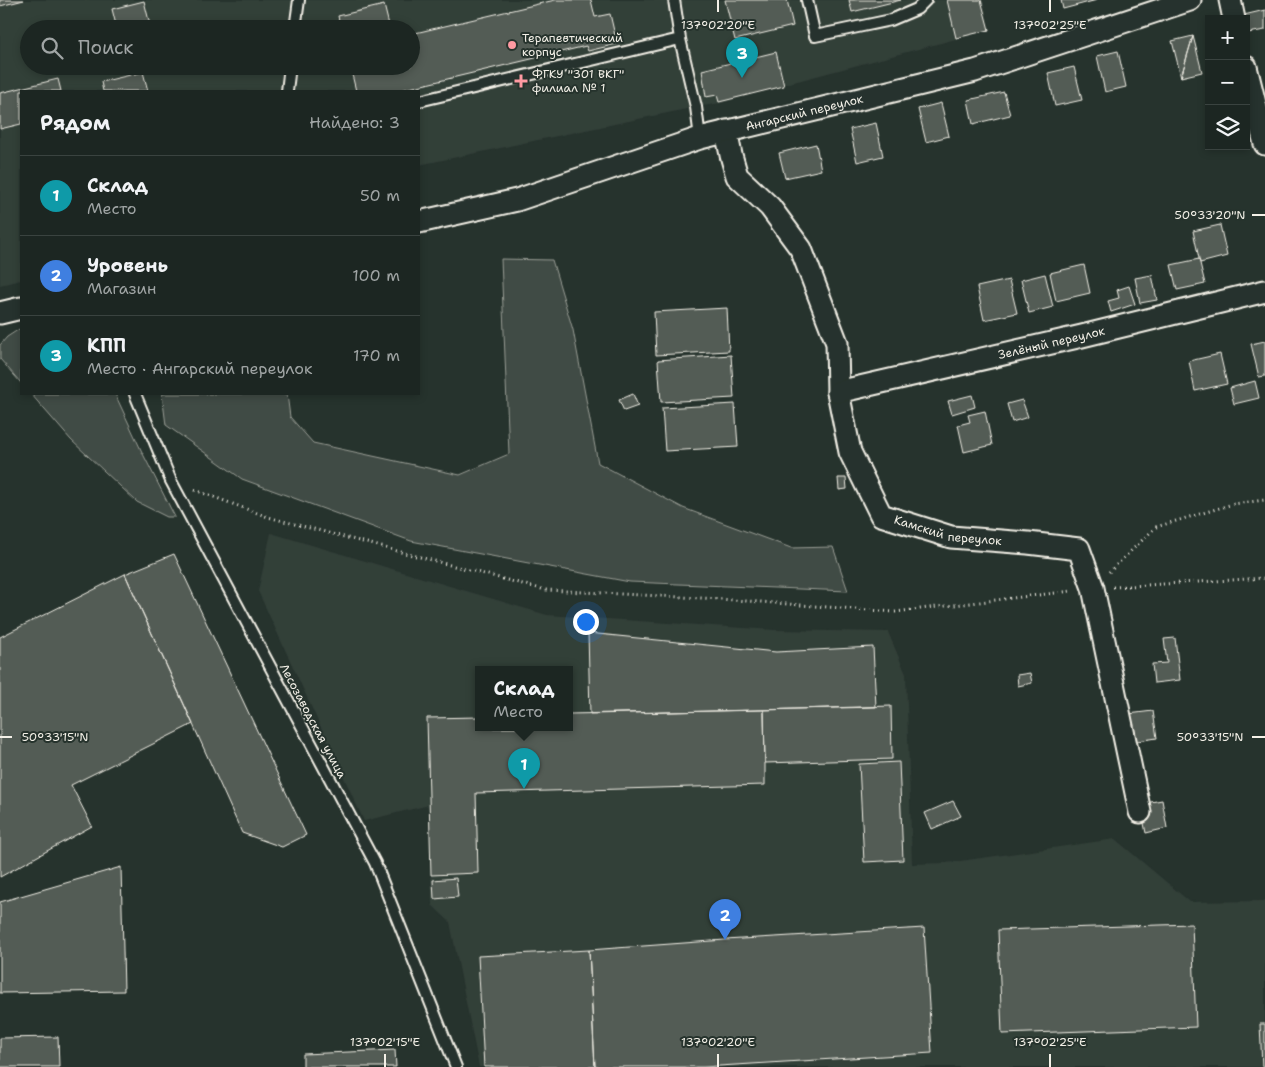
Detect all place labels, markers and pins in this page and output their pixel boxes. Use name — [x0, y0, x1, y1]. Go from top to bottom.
place label: Терапевтический корпус — [522, 30, 623, 60]
pin: 3 — [726, 37, 758, 78]
marker: Терапевтический корпус — [506, 39, 518, 51]
place label: ФГКУ "301 ВКГ" филиал № 1 — [532, 66, 624, 96]
marker: ФГКУ "301 ВКГ" филиал № 1 — [514, 74, 528, 88]
pin: 1 — [508, 748, 540, 789]
pin: 2 — [709, 899, 741, 940]

